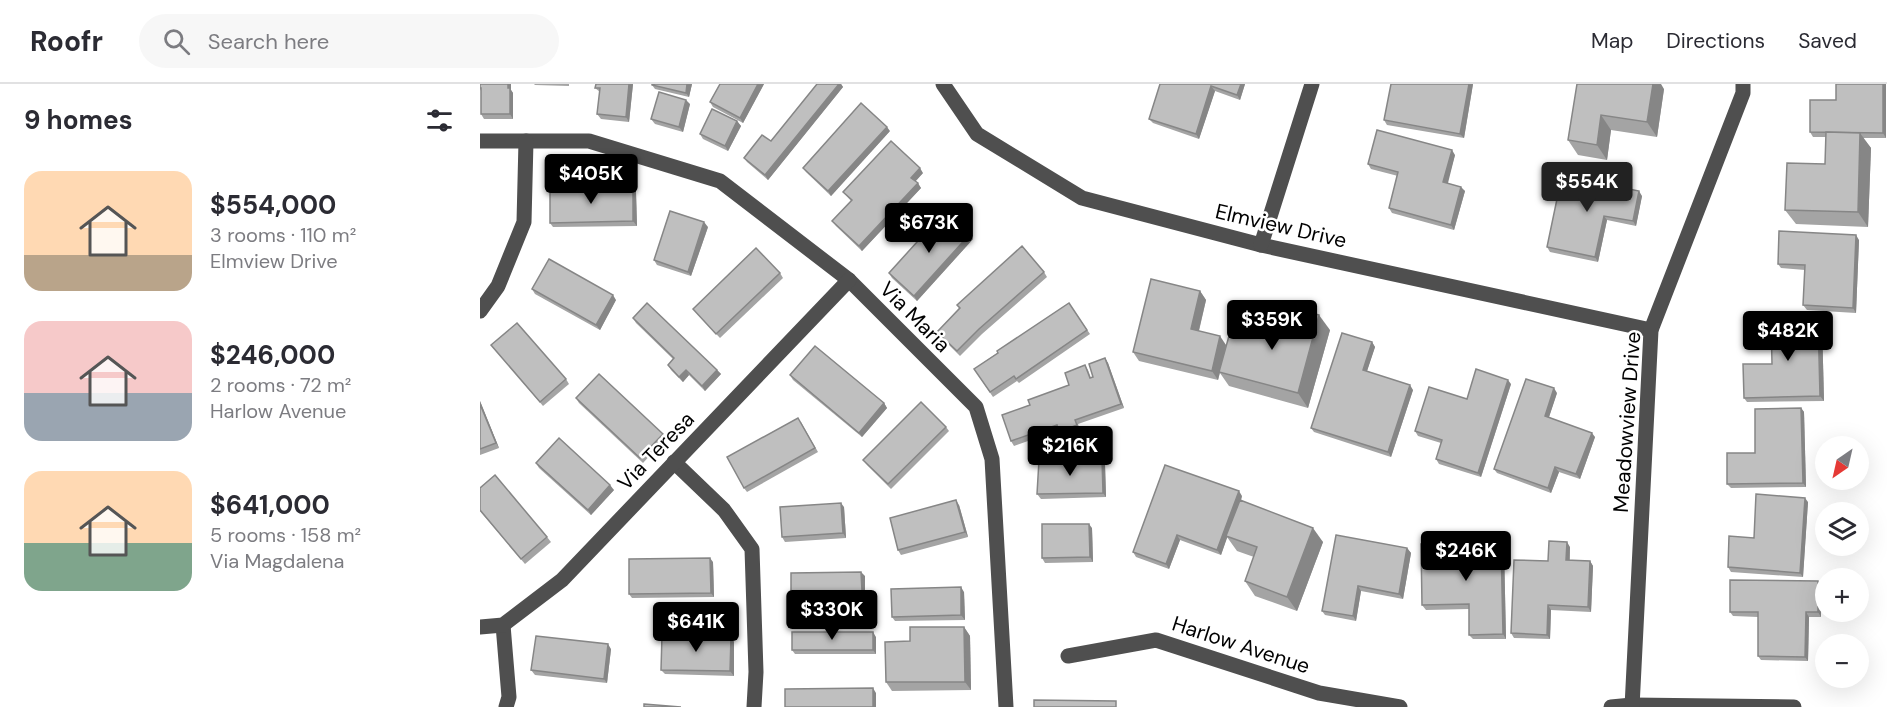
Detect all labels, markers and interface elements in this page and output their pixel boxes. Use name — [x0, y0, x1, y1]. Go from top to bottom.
search box — [139, 14, 559, 68]
text: Roofr — [30, 23, 103, 60]
icon: search — [160, 25, 193, 58]
text: Search here — [208, 27, 329, 56]
text: Map — [1591, 27, 1633, 55]
text: Directions — [1666, 27, 1765, 55]
text: Saved — [1798, 27, 1857, 55]
text: 9 homes — [24, 103, 133, 137]
icon: filters — [423, 104, 456, 137]
pin: $405K — [549, 154, 633, 205]
text: $405K — [559, 160, 623, 186]
pin: $554K — [1545, 162, 1629, 213]
text: $554K — [1555, 168, 1619, 194]
text: $554,000 — [210, 188, 336, 222]
icon: home — [72, 195, 144, 267]
street label: Elmview Drive — [1213, 197, 1349, 255]
pin: $673K — [887, 203, 971, 254]
text: $673K — [899, 209, 959, 235]
text: 3 rooms · 110 m² — [210, 222, 356, 248]
text: Elmview Drive — [210, 248, 338, 274]
street label: Via Maria — [873, 275, 957, 359]
pin: $359K — [1230, 300, 1314, 351]
text: $359K — [1241, 306, 1303, 332]
pin: $482K — [1746, 311, 1830, 362]
text: $482K — [1757, 317, 1819, 343]
street label: Meadowview Drive — [1607, 331, 1647, 513]
text: $246,000 — [210, 338, 335, 372]
icon: home — [72, 345, 144, 417]
text: 2 rooms · 72 m² — [210, 372, 351, 398]
text: Harlow Avenue — [210, 398, 346, 424]
street label: Via Teresa — [611, 406, 701, 496]
pin: $216K — [1028, 426, 1112, 477]
text: $216K — [1042, 432, 1098, 458]
north arrow — [1815, 436, 1869, 490]
map controls — [1815, 436, 1869, 688]
text: $641,000 — [210, 488, 330, 522]
icon: home — [72, 495, 144, 567]
button: layers — [1815, 502, 1869, 556]
text: 5 rooms · 158 m² — [210, 522, 361, 548]
pin: $246K — [1424, 531, 1508, 582]
text: $246K — [1435, 537, 1497, 563]
text: Via Magdalena — [210, 548, 344, 574]
button: + — [1815, 568, 1869, 622]
pin: $330K — [790, 590, 874, 641]
text: $330K — [800, 596, 864, 622]
pin: $641K — [654, 602, 738, 653]
text: $641K — [667, 608, 725, 634]
street label: Harlow Avenue — [1169, 610, 1313, 680]
button: − — [1815, 634, 1869, 688]

